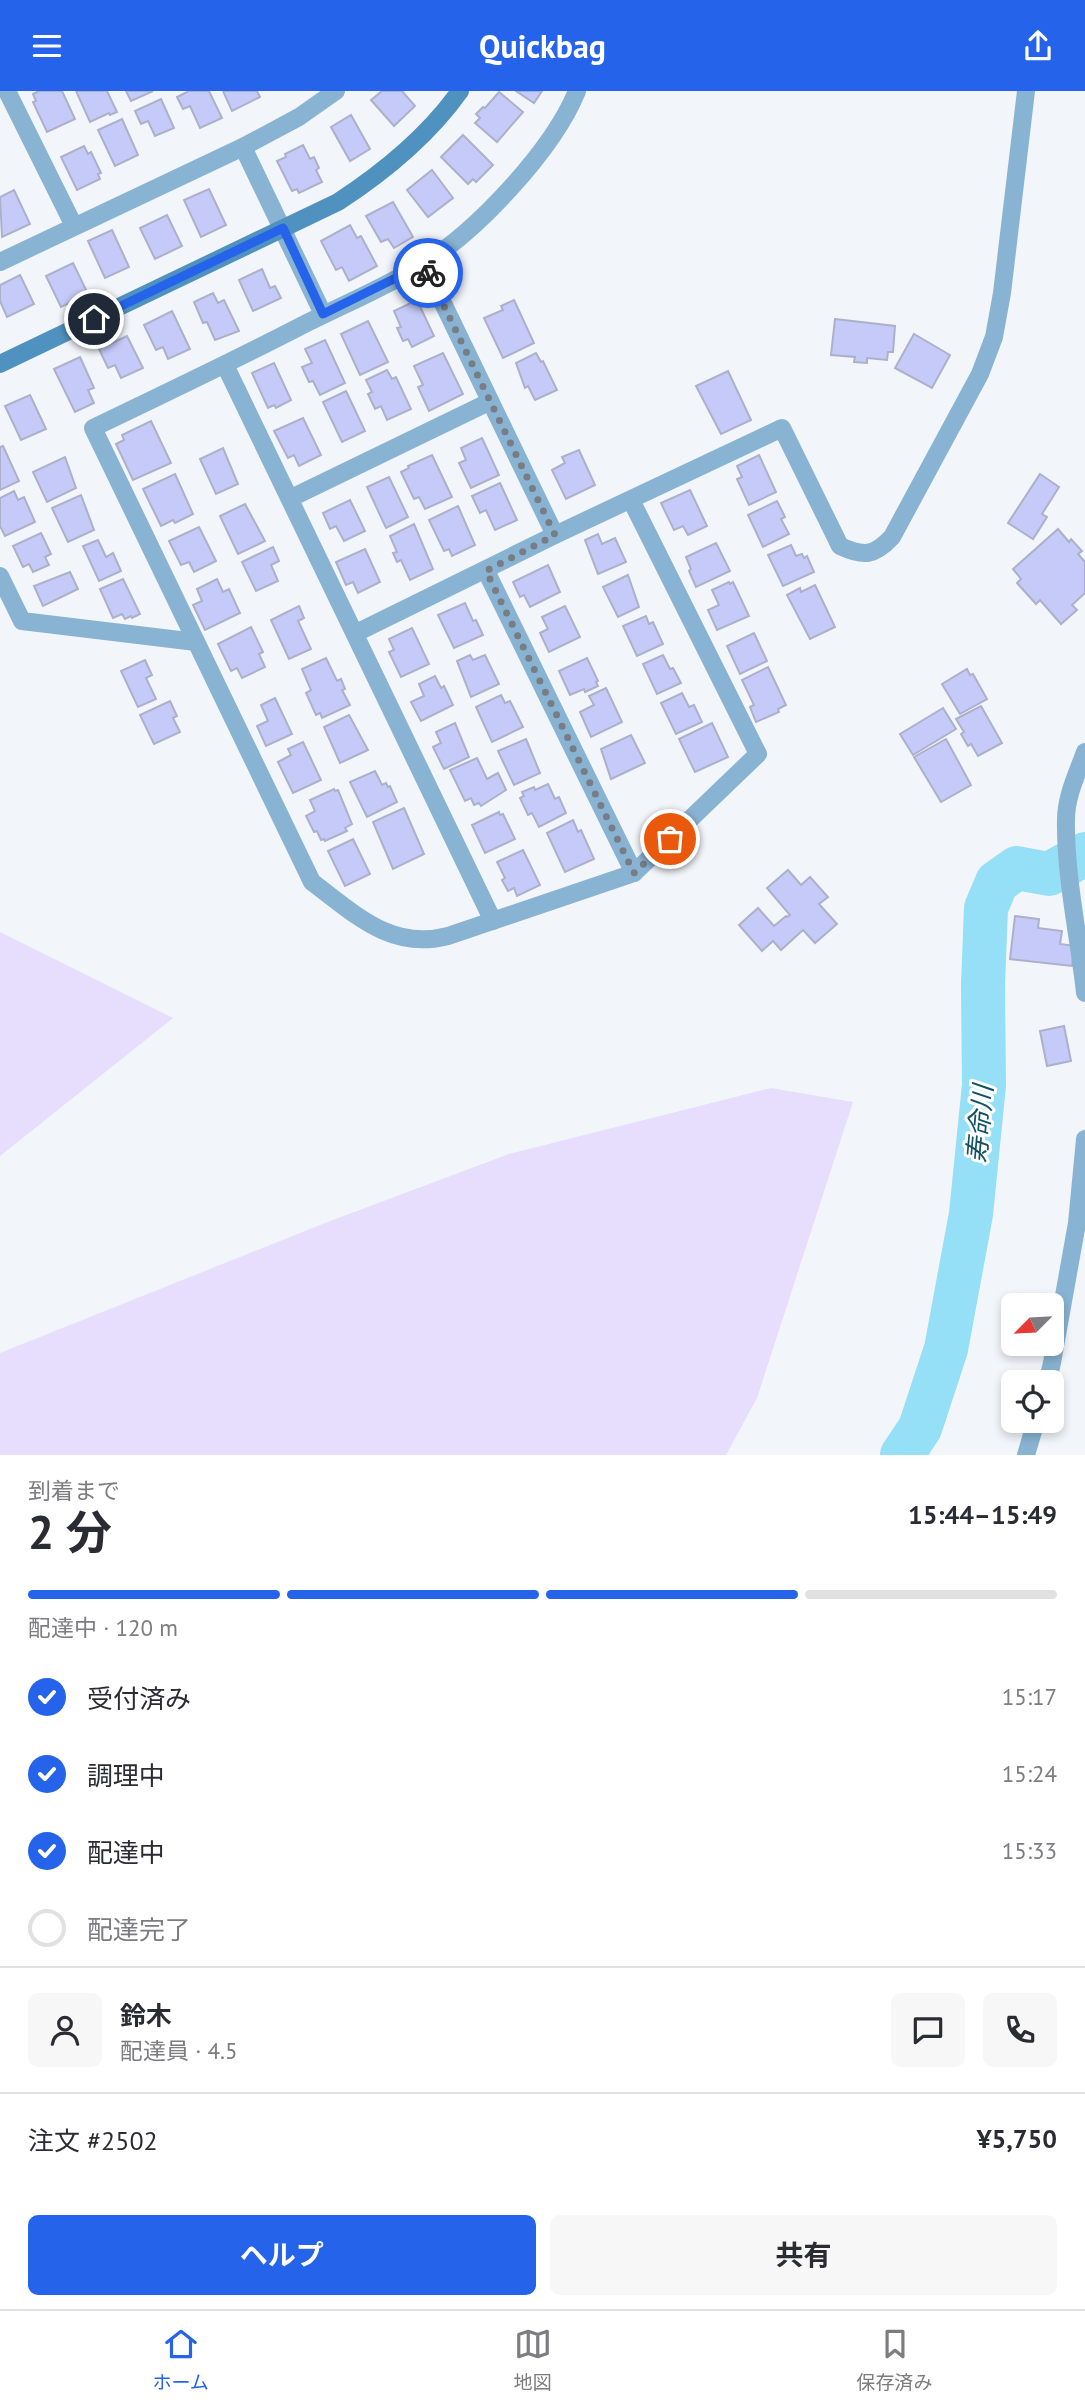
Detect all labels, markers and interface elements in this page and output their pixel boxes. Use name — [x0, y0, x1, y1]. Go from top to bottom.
text: Quickbag — [479, 25, 606, 67]
icon: menu — [28, 27, 66, 65]
icon: share — [1019, 27, 1057, 65]
courier — [393, 238, 463, 308]
icon: bike — [409, 254, 447, 292]
pin — [64, 289, 124, 349]
icon: home — [75, 300, 113, 338]
pin — [640, 809, 700, 869]
icon: bag — [651, 820, 689, 858]
water label: 寿命川 — [960, 1081, 1000, 1164]
north arrow — [1001, 1293, 1064, 1356]
map controls — [1001, 1293, 1064, 1433]
button: locate — [1001, 1370, 1064, 1433]
text: 到着まで — [28, 1476, 120, 1505]
text: 15:44–15:49 — [908, 1498, 1057, 1531]
text: 2 分 — [28, 1502, 112, 1562]
text: 配達中 · 120 m — [28, 1613, 178, 1642]
icon: check — [28, 1678, 66, 1716]
text: 受付済み — [87, 1682, 191, 1715]
text: 15:17 — [1002, 1682, 1057, 1711]
icon: check — [28, 1755, 66, 1793]
text: 調理中 — [87, 1759, 165, 1792]
text: 15:24 — [1002, 1759, 1057, 1788]
icon: check — [28, 1832, 66, 1870]
text: 配達中 — [87, 1836, 165, 1869]
text: 15:33 — [1002, 1836, 1057, 1865]
text: 配達完了 — [87, 1913, 191, 1946]
button: person — [28, 1993, 102, 2067]
button: chat — [891, 1993, 965, 2067]
button: phone — [983, 1993, 1057, 2067]
text: 鈴木 — [120, 1999, 172, 2032]
text: 配達員 · 4.5 — [120, 2036, 237, 2065]
text: ¥5,750 — [977, 2122, 1057, 2155]
text: 注文 #2502 — [28, 2124, 158, 2157]
button: ヘルプ — [28, 2215, 536, 2295]
button: 共有 — [550, 2215, 1057, 2295]
tab: ホーム — [152, 2325, 209, 2394]
tab: 地図 — [514, 2325, 552, 2394]
tab: 保存済み — [857, 2325, 933, 2394]

